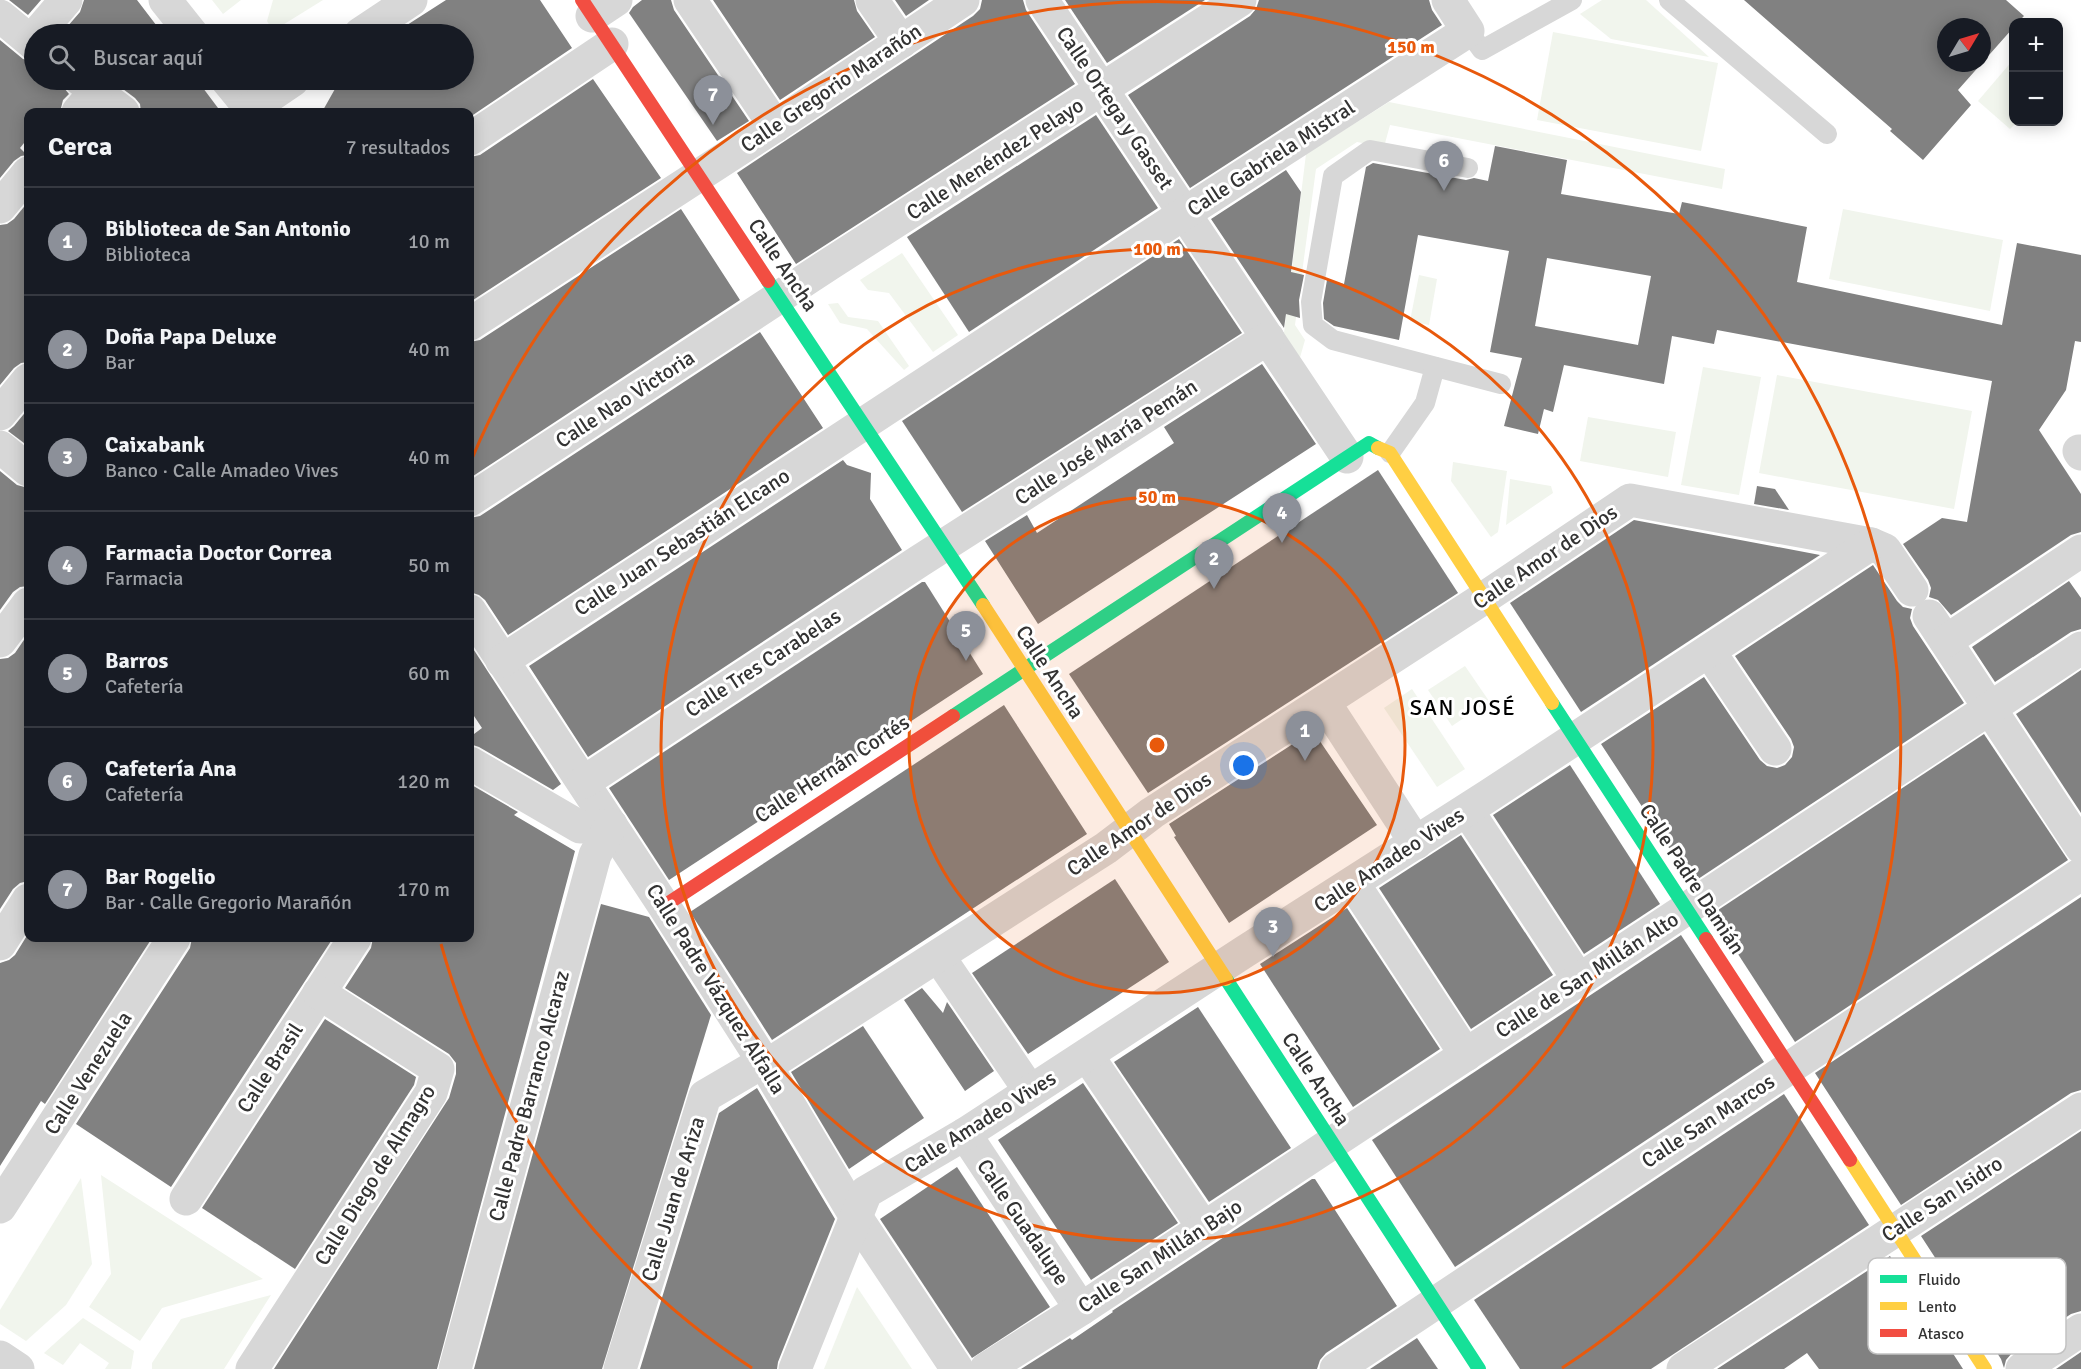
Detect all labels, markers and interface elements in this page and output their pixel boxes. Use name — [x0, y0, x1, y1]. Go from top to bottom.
street label: Calle Gregorio Marañón — [736, 18, 926, 158]
north arrow — [1937, 18, 1991, 72]
map controls — [2009, 18, 2063, 126]
button: + — [2009, 18, 2063, 72]
street label: Calle Ortega y Gasset — [1051, 22, 1179, 194]
search box — [24, 24, 474, 90]
text: 150 m — [1387, 36, 1435, 58]
icon: search — [45, 41, 78, 74]
text: Buscar aquí — [93, 44, 203, 71]
button: − — [2009, 72, 2063, 126]
pin: 7 — [694, 76, 732, 125]
street label: Calle Menéndez Pelayo — [902, 92, 1088, 226]
street label: Calle Gabriela Mistral — [1182, 94, 1360, 222]
text: Cerca — [48, 131, 112, 163]
text: 7 resultados — [346, 135, 450, 160]
pin: 6 — [1424, 142, 1464, 191]
street label: Calle Ancha — [742, 214, 824, 316]
text: Biblioteca de San Antonio — [105, 215, 351, 242]
text: 1 — [62, 229, 73, 254]
text: 10 m — [408, 229, 450, 254]
text: 100 m — [1133, 238, 1181, 260]
text: Biblioteca — [105, 242, 191, 267]
text: Doña Papa Deluxe — [105, 323, 277, 350]
text: 2 — [62, 337, 73, 362]
text: 40 m — [408, 337, 450, 362]
street label: Calle Nao Victoria — [551, 344, 699, 454]
text: Bar — [105, 350, 135, 375]
street label: Calle José María Pemán — [1010, 373, 1202, 511]
text: Caixabank — [105, 431, 205, 458]
text: 3 — [62, 445, 73, 470]
text: 40 m — [408, 445, 450, 470]
text: Banco · Calle Amadeo Vives — [105, 458, 339, 483]
street label: Calle Juan Sebastián Elcano — [569, 463, 795, 621]
text: 50 m — [1138, 486, 1176, 508]
pin: 4 — [1262, 494, 1302, 543]
street label: Calle Amor de Dios — [1468, 499, 1622, 615]
text: Farmacia Doctor Correa — [105, 539, 332, 566]
pin: 2 — [1194, 540, 1234, 589]
text: 4 — [62, 553, 73, 578]
text: 50 m — [408, 553, 450, 578]
text: Farmacia — [105, 566, 183, 591]
street label: Calle Tres Carabelas — [680, 603, 846, 723]
pin: 5 — [946, 612, 986, 661]
street label: Calle Ancha — [1010, 620, 1090, 724]
text: Barros — [105, 647, 168, 674]
text: 5 — [62, 661, 73, 686]
text: 60 m — [408, 661, 450, 686]
text: Cafetería — [105, 674, 184, 699]
district label: SAN JOSÉ — [1410, 694, 1516, 721]
street label: Calle Hernán Cortés — [750, 709, 914, 829]
pin: 1 — [1286, 712, 1324, 761]
centre of rings — [1147, 735, 1167, 755]
your location — [1229, 751, 1258, 780]
text: Cafetería Ana — [105, 755, 237, 782]
street label: Calle Amor de Dios — [1062, 766, 1216, 882]
text: 6 — [62, 769, 73, 794]
text: 120 m — [397, 769, 450, 794]
text: Cafetería — [105, 782, 184, 807]
street label: Calle Padre Damián — [1634, 799, 1750, 959]
street label: Calle Amadeo Vives — [1309, 802, 1469, 918]
text: Bar Rogelio — [105, 863, 215, 890]
text: 7 — [62, 877, 73, 902]
text: 170 m — [397, 877, 450, 902]
street label: Calle Padre Vázquez Alfalla — [641, 879, 791, 1099]
text: Bar · Calle Gregorio Marañón — [105, 890, 352, 915]
street label: Calle de San Millán Alto — [1491, 906, 1683, 1044]
pin: 3 — [1254, 908, 1292, 957]
street label: Calle Padre Barranco Alcaraz — [483, 968, 575, 1224]
street label: Calle Venezuela — [38, 1006, 138, 1140]
street label: Calle Brasil — [231, 1018, 309, 1118]
street label: Calle Ancha — [1276, 1027, 1356, 1131]
street label: Calle Amadeo Vives — [899, 1065, 1061, 1179]
street label: Calle San Marcos — [1637, 1068, 1779, 1174]
street label: Calle Diego de Almagro — [309, 1080, 441, 1270]
street label: Calle Juan de Ariza — [636, 1114, 710, 1284]
street label: Calle San Isidro — [1877, 1150, 2007, 1248]
street label: Calle Guadalupe — [971, 1154, 1075, 1290]
street label: Calle San Millán Bajo — [1073, 1193, 1247, 1319]
legend — [1868, 1258, 2066, 1354]
text: Fluido — [1918, 1270, 1961, 1290]
text: Lento — [1918, 1297, 1956, 1317]
text: Atasco — [1918, 1324, 1964, 1344]

